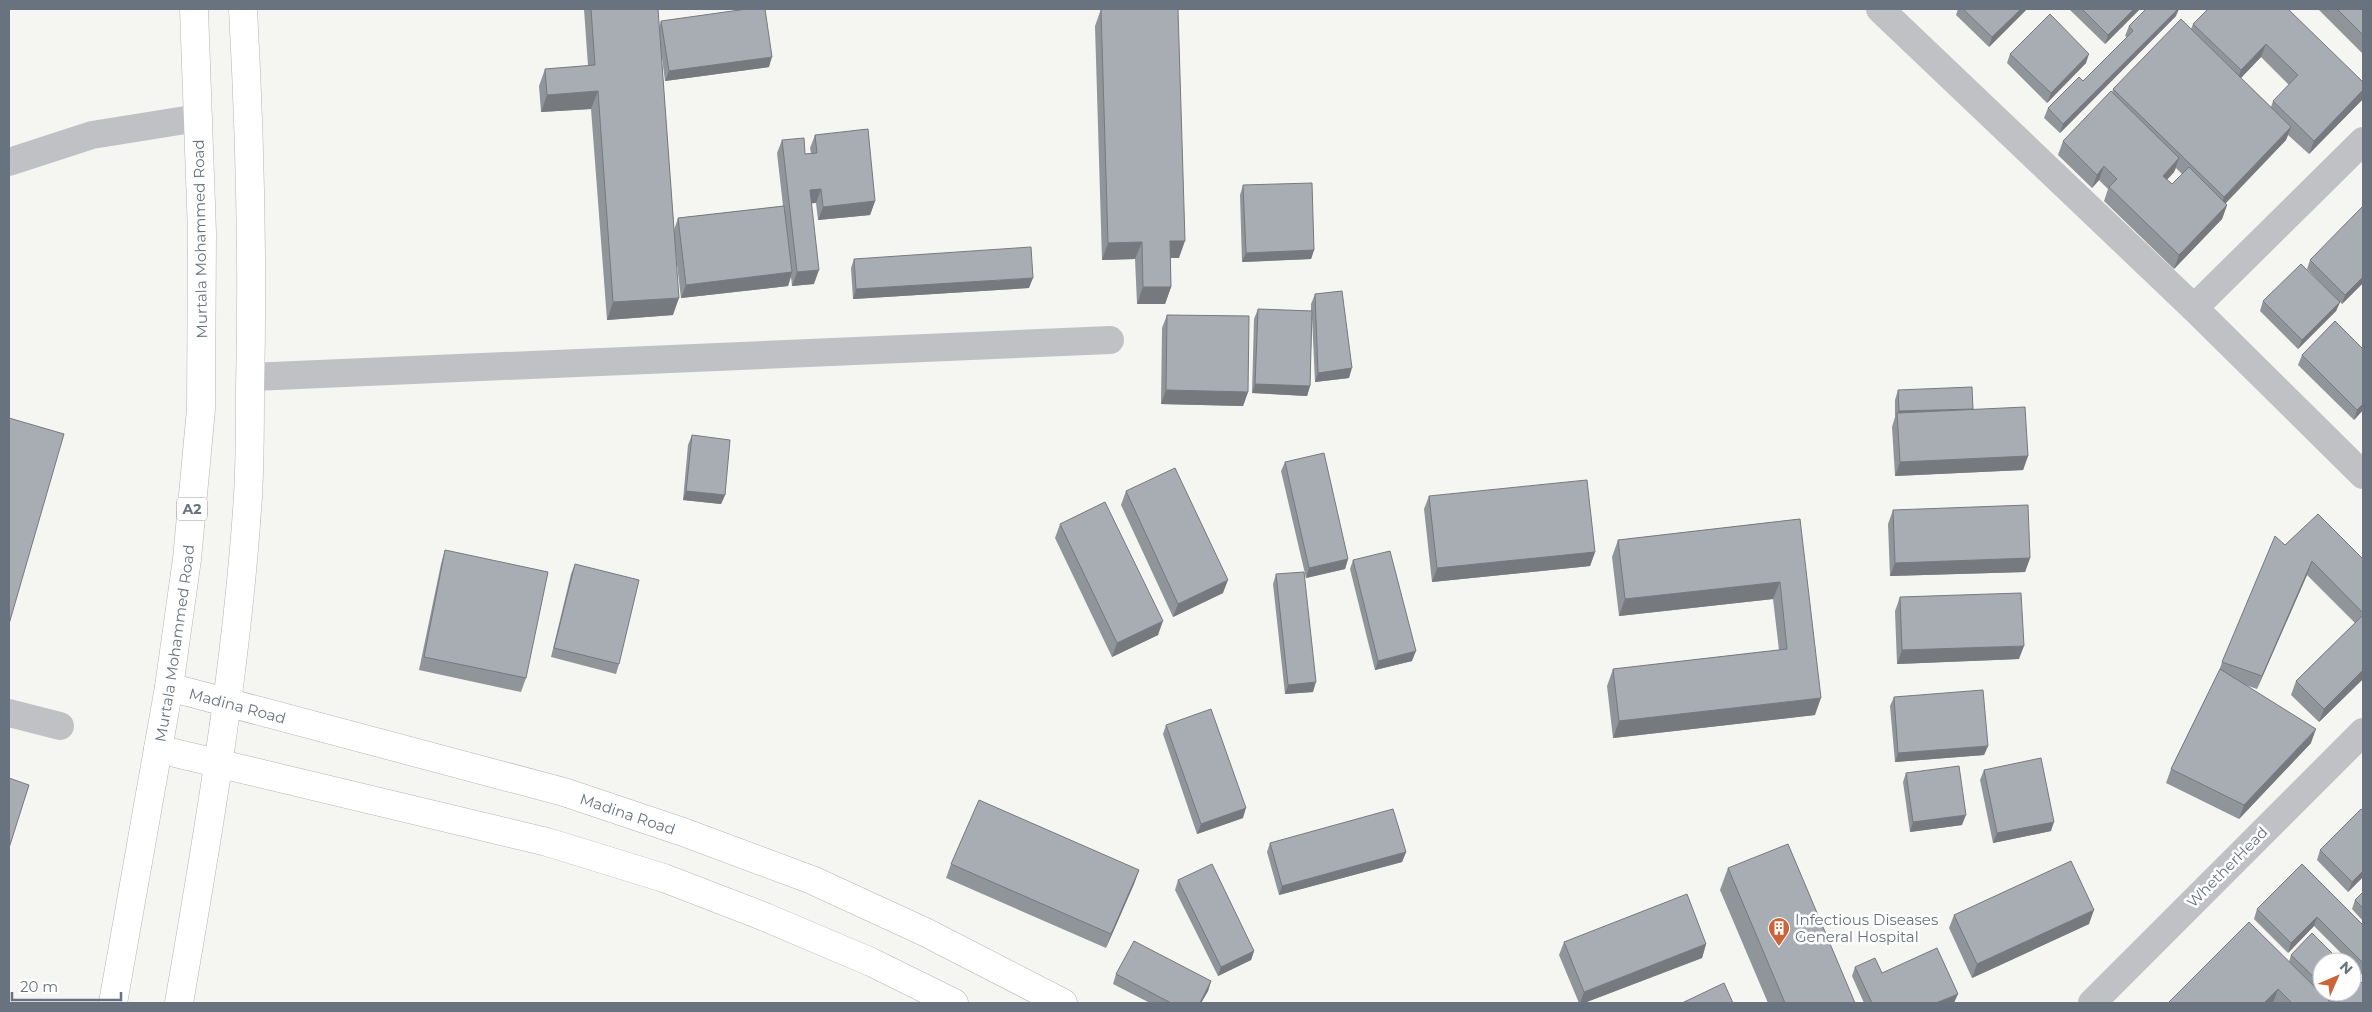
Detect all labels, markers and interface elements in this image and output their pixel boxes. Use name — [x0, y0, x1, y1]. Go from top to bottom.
street label: Murtala Mohammed Road — [189, 139, 211, 339]
road number: A2 — [177, 498, 207, 520]
street label: Murtala Mohammed Road — [150, 544, 198, 743]
street label: Madina Road — [187, 683, 288, 727]
street label: Madina Road — [578, 789, 678, 838]
street label: WhetherHead — [2183, 823, 2271, 911]
place label: Infectious Diseases General Hospital — [1795, 910, 1938, 946]
building icon: Infectious Diseases General Hospital — [1767, 916, 1791, 947]
north arrow — [2312, 952, 2362, 1002]
text: N — [2336, 957, 2357, 978]
scale bar — [12, 970, 121, 1002]
text: 20 m — [20, 977, 58, 996]

